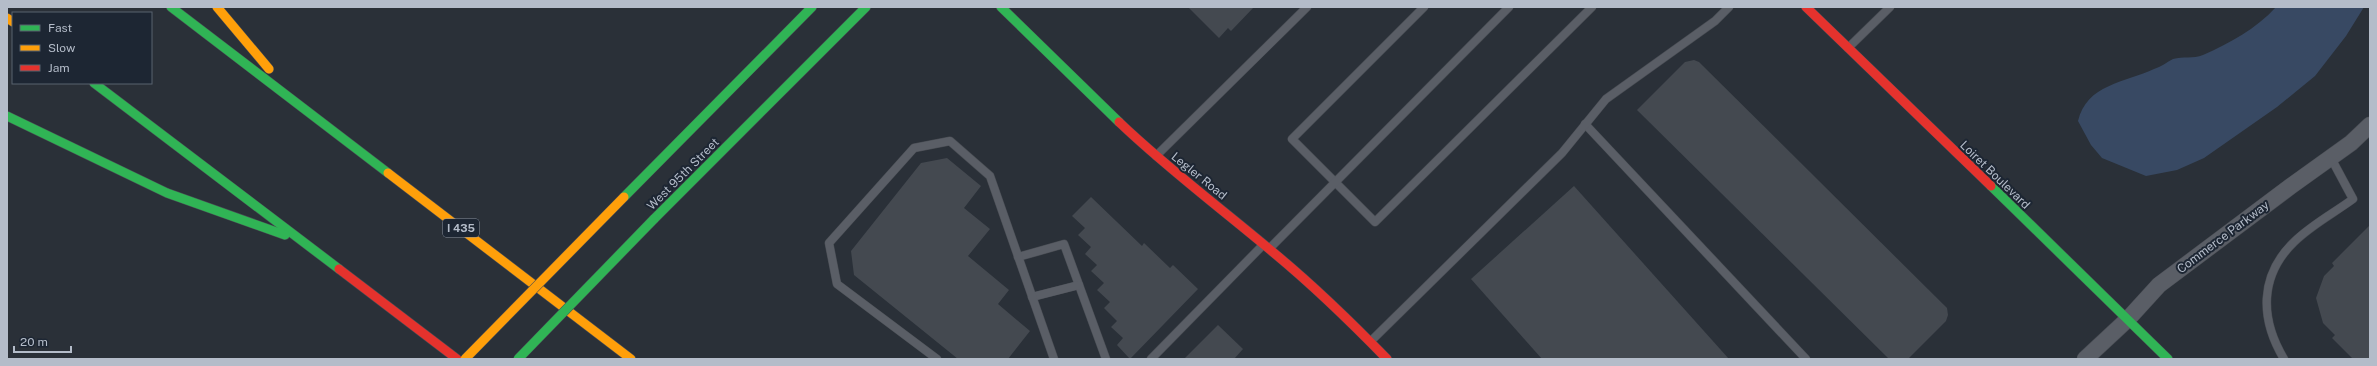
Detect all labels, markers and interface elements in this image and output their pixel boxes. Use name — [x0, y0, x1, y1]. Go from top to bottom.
legend — [12, 12, 152, 84]
text: Fast — [48, 21, 73, 35]
text: Slow — [48, 41, 76, 55]
text: Jam — [48, 61, 70, 75]
street label: West 95th Street — [644, 135, 722, 213]
street label: Loiret Boulevard — [1957, 138, 2033, 212]
street label: Legler Road — [1169, 149, 1229, 203]
street label: Commerce Parkway — [2174, 198, 2272, 276]
road number: I 435 — [443, 219, 479, 237]
scale bar — [14, 328, 71, 354]
text: 20 m — [20, 335, 48, 349]

